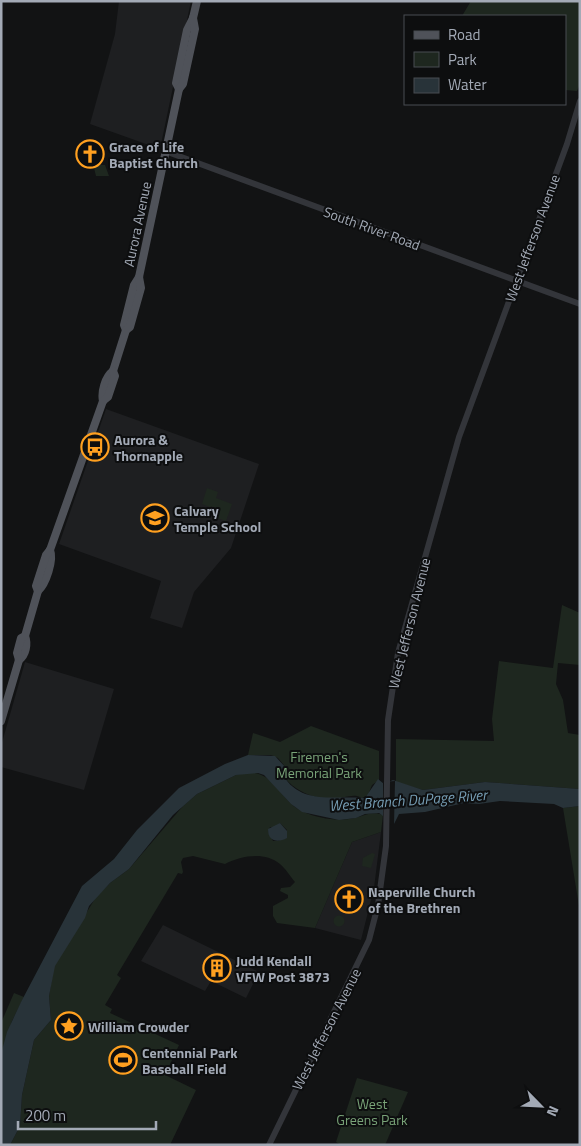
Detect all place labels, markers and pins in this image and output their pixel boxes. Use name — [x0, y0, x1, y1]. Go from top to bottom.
place label: Grace of Life Baptist Church — [109, 136, 198, 173]
church icon: Grace of Life Baptist Church — [75, 139, 105, 169]
place label: Aurora & Thornapple — [114, 429, 183, 466]
bus stop icon: Aurora & Thornapple — [80, 432, 110, 462]
place label: Calvary Temple School — [174, 500, 261, 537]
school or university icon: Calvary Temple School — [140, 503, 170, 533]
place label: Naperville Church of the Brethren — [368, 881, 475, 918]
church icon: Naperville Church of the Brethren — [334, 884, 364, 914]
place label: Judd Kendall VFW Post 3873 — [236, 950, 330, 987]
building icon: Judd Kendall VFW Post 3873 — [202, 953, 232, 983]
place icon: William Crowder — [54, 1011, 84, 1041]
place label: William Crowder — [88, 1016, 189, 1037]
place label: Centennial Park Baseball Field — [142, 1042, 238, 1079]
sports icon: Centennial Park Baseball Field — [108, 1045, 138, 1075]

